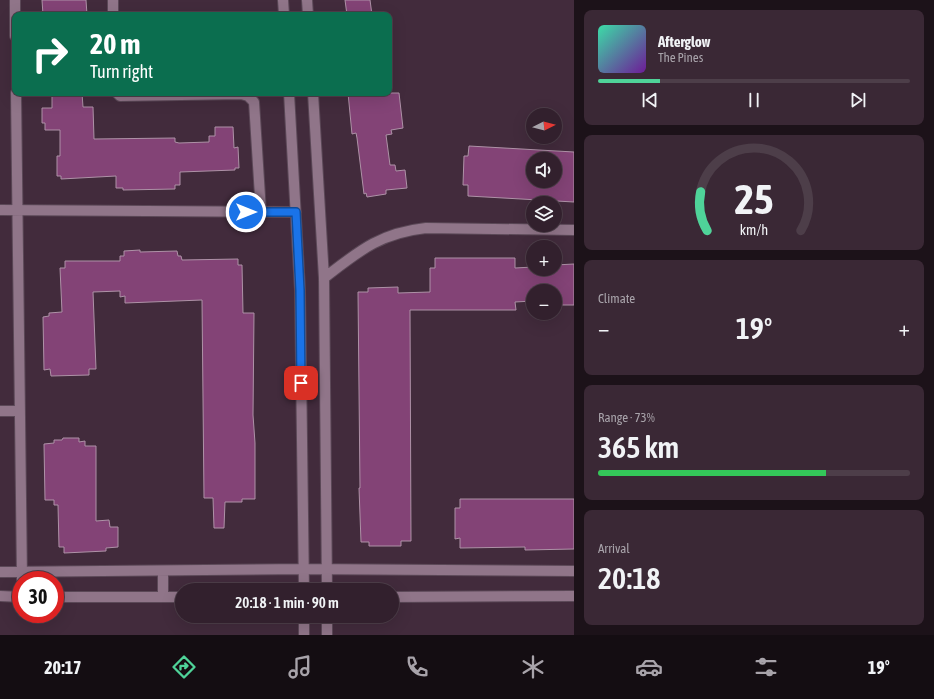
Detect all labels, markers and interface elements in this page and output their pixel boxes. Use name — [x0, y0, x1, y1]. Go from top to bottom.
icon: right — [24, 28, 76, 80]
text: 20 m — [90, 28, 140, 60]
text: Afterglow — [658, 33, 711, 50]
text: The Pines — [658, 50, 703, 65]
text: Turn right — [90, 61, 153, 82]
icon: previous — [639, 89, 661, 111]
icon: pause — [743, 89, 765, 111]
icon: next — [847, 89, 869, 111]
north arrow — [526, 108, 562, 144]
map controls — [526, 108, 562, 320]
button: sound — [526, 152, 562, 188]
text: 25 — [734, 174, 774, 222]
position arrow — [225, 191, 267, 233]
button: layers — [526, 196, 562, 232]
text: km/h — [740, 221, 768, 237]
button: + — [526, 240, 562, 276]
button: − — [526, 284, 562, 320]
text: Climate — [598, 291, 635, 306]
text: 19° — [736, 311, 772, 345]
text: − — [598, 315, 609, 341]
text: + — [899, 315, 910, 341]
pin — [284, 366, 318, 400]
icon: arrive — [290, 372, 312, 394]
text: Range · 73% — [598, 410, 655, 425]
text: 365 km — [598, 430, 679, 464]
text: Arrival — [598, 541, 630, 556]
text: 20:18 — [598, 561, 660, 595]
speed limit sign: 30 — [12, 571, 64, 623]
text: 20:18 · 1 min · 90 m — [235, 594, 339, 611]
icon: directions — [170, 653, 198, 681]
icon: music — [286, 653, 314, 681]
icon: phone — [403, 653, 431, 681]
icon: climate — [519, 653, 547, 681]
icon: car — [635, 653, 663, 681]
icon: filters — [752, 653, 780, 681]
text: 20:17 — [44, 657, 82, 678]
text: 19° — [868, 657, 890, 678]

